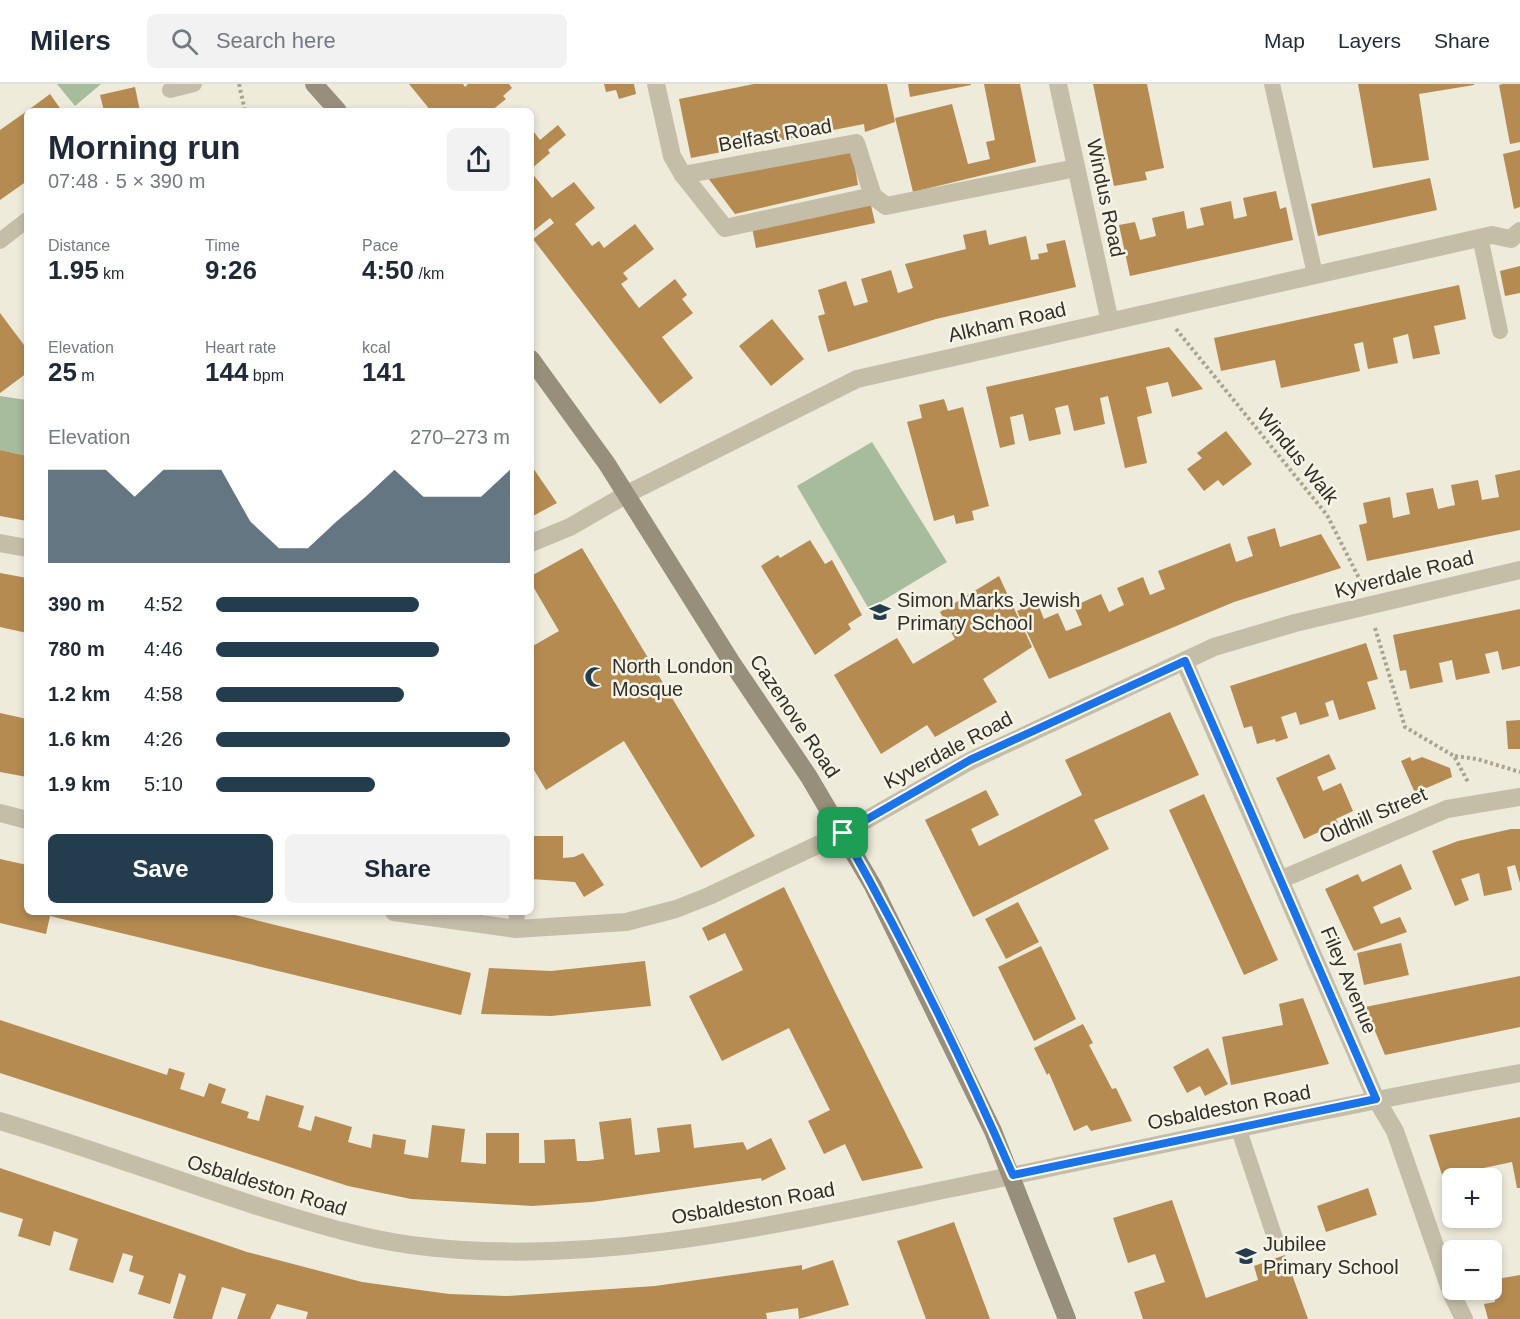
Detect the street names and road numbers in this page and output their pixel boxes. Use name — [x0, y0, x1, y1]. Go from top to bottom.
street label: Belfast Road — [717, 114, 833, 156]
street label: Windus Road — [1083, 137, 1129, 259]
street label: Alkham Road — [946, 298, 1068, 346]
street label: Windus Walk — [1253, 404, 1344, 509]
street label: Kyverdale Road — [1332, 546, 1476, 602]
street label: Cazenove Road — [746, 650, 844, 782]
street label: Kyverdale Road — [880, 707, 1016, 793]
street label: Oldhill Street — [1316, 782, 1430, 847]
street label: Filey Avenue — [1317, 923, 1381, 1037]
street label: Osbaldeston Road — [1146, 1080, 1312, 1134]
street label: Osbaldeston Road — [185, 1150, 349, 1220]
street label: Osbaldeston Road — [670, 1178, 836, 1228]

